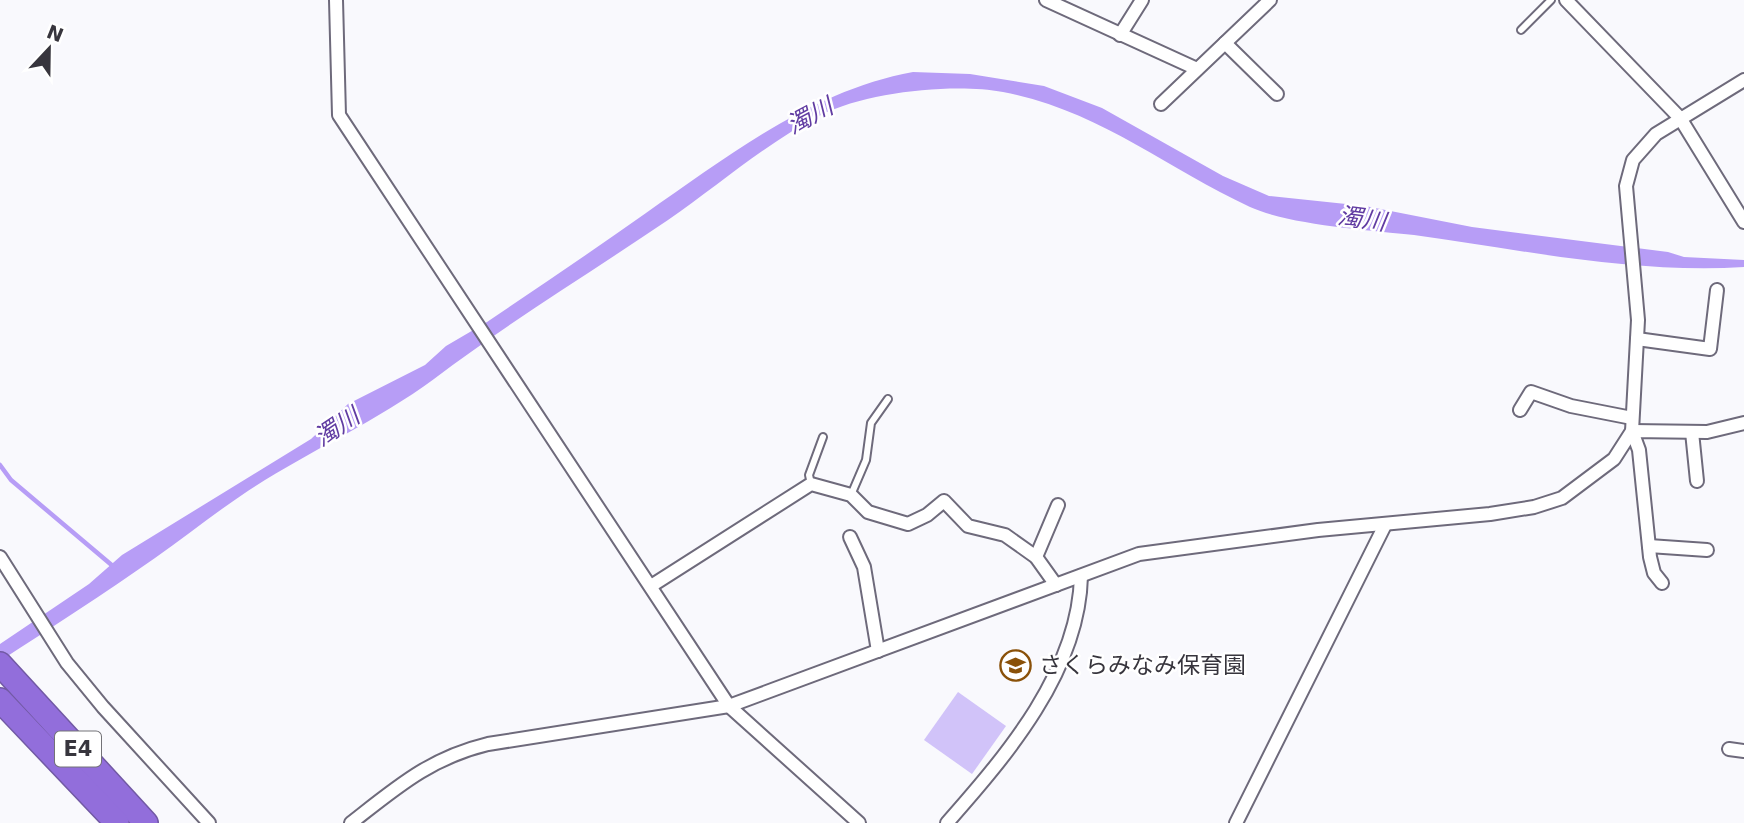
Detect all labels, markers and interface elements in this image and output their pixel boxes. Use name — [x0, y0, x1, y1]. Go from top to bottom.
north arrow — [14, 14, 84, 84]
text: N — [44, 20, 67, 46]
water label: 濁川 — [782, 91, 840, 140]
water label: 濁川 — [1336, 202, 1391, 237]
water label: 濁川 — [309, 400, 367, 452]
school or university icon: さくらみなみ保育園 — [999, 648, 1033, 682]
place label: さくらみなみ保育園 — [1039, 652, 1246, 678]
road number: E4 — [55, 732, 101, 766]

